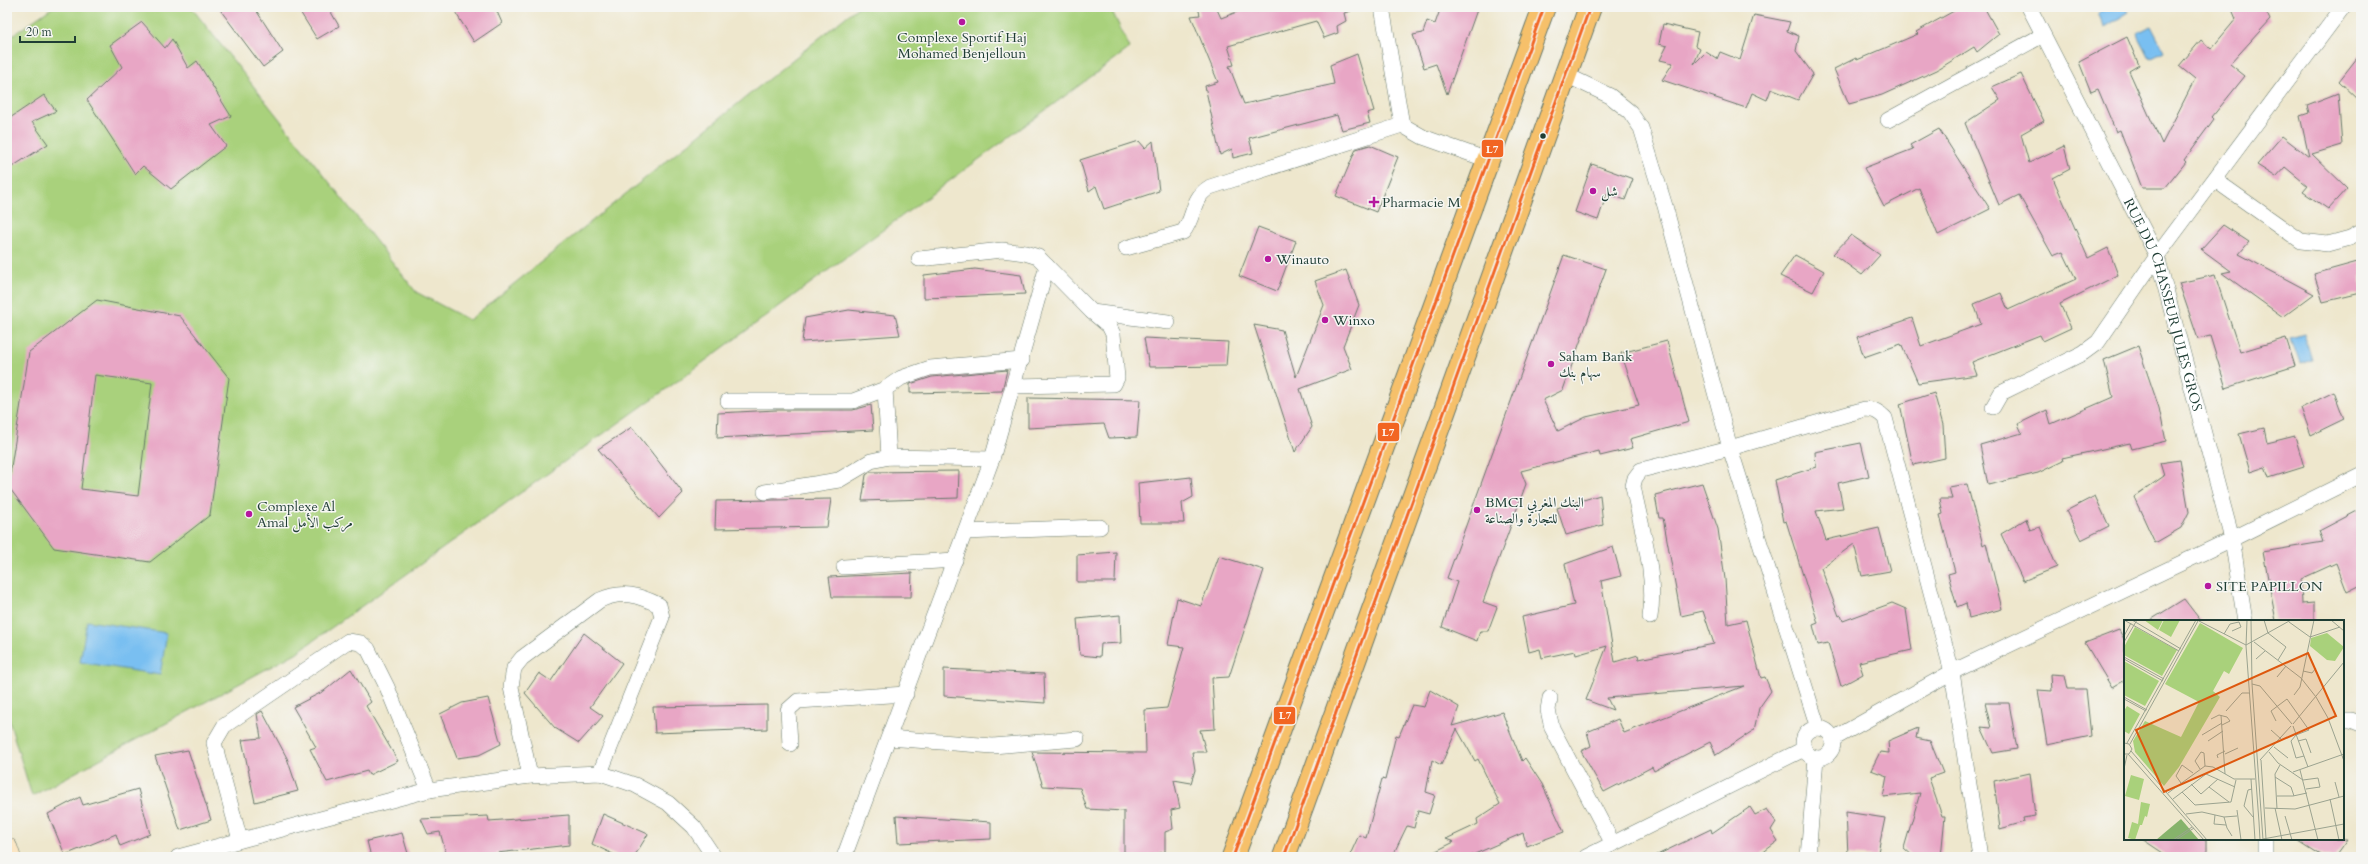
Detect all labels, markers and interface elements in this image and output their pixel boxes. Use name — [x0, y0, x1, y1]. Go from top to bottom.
marker: Complexe Sportif Haj Mohamed Benjelloun — [957, 17, 967, 27]
scale bar — [20, 18, 75, 44]
text: 20 m — [26, 24, 53, 40]
place label: Complexe Sportif Haj Mohamed Benjelloun — [897, 28, 1027, 63]
unlabelled marker — [1538, 131, 1548, 141]
line badge: L7 — [1481, 139, 1504, 158]
text: L7 — [1486, 142, 1499, 157]
place label: شل — [1601, 182, 1618, 202]
marker: شل — [1588, 186, 1598, 196]
place label: Pharmacie M — [1382, 193, 1461, 212]
street label: RUE DU CHASSEUR JULES GROS — [2119, 195, 2207, 413]
marker: Pharmacie M — [1369, 197, 1379, 207]
place label: Winauto — [1275, 250, 1330, 269]
marker: Winauto — [1263, 254, 1273, 264]
place label: Winxo — [1332, 311, 1375, 330]
marker: Winxo — [1320, 315, 1330, 325]
place label: Saham Bank سهام بنك — [1559, 347, 1633, 385]
marker: Saham Bank سهام بنك — [1546, 359, 1556, 369]
line badge: L7 — [1377, 422, 1400, 442]
text: L7 — [1382, 425, 1395, 440]
place label: BMCI البنك المغربي للتجارة والصناعة — [1485, 493, 1584, 528]
place label: Complexe Al Amal مركب الأمل — [257, 497, 353, 533]
marker: BMCI البنك المغربي للتجارة والصناعة — [1472, 505, 1482, 515]
marker: Complexe Al Amal مركب الأمل — [244, 509, 254, 519]
place label: SITE PAPILLON — [2216, 577, 2323, 596]
marker: SITE PAPILLON — [2203, 581, 2213, 591]
inset map — [2124, 620, 2344, 840]
line badge: L7 — [1273, 706, 1296, 725]
text: L7 — [1279, 708, 1292, 723]

